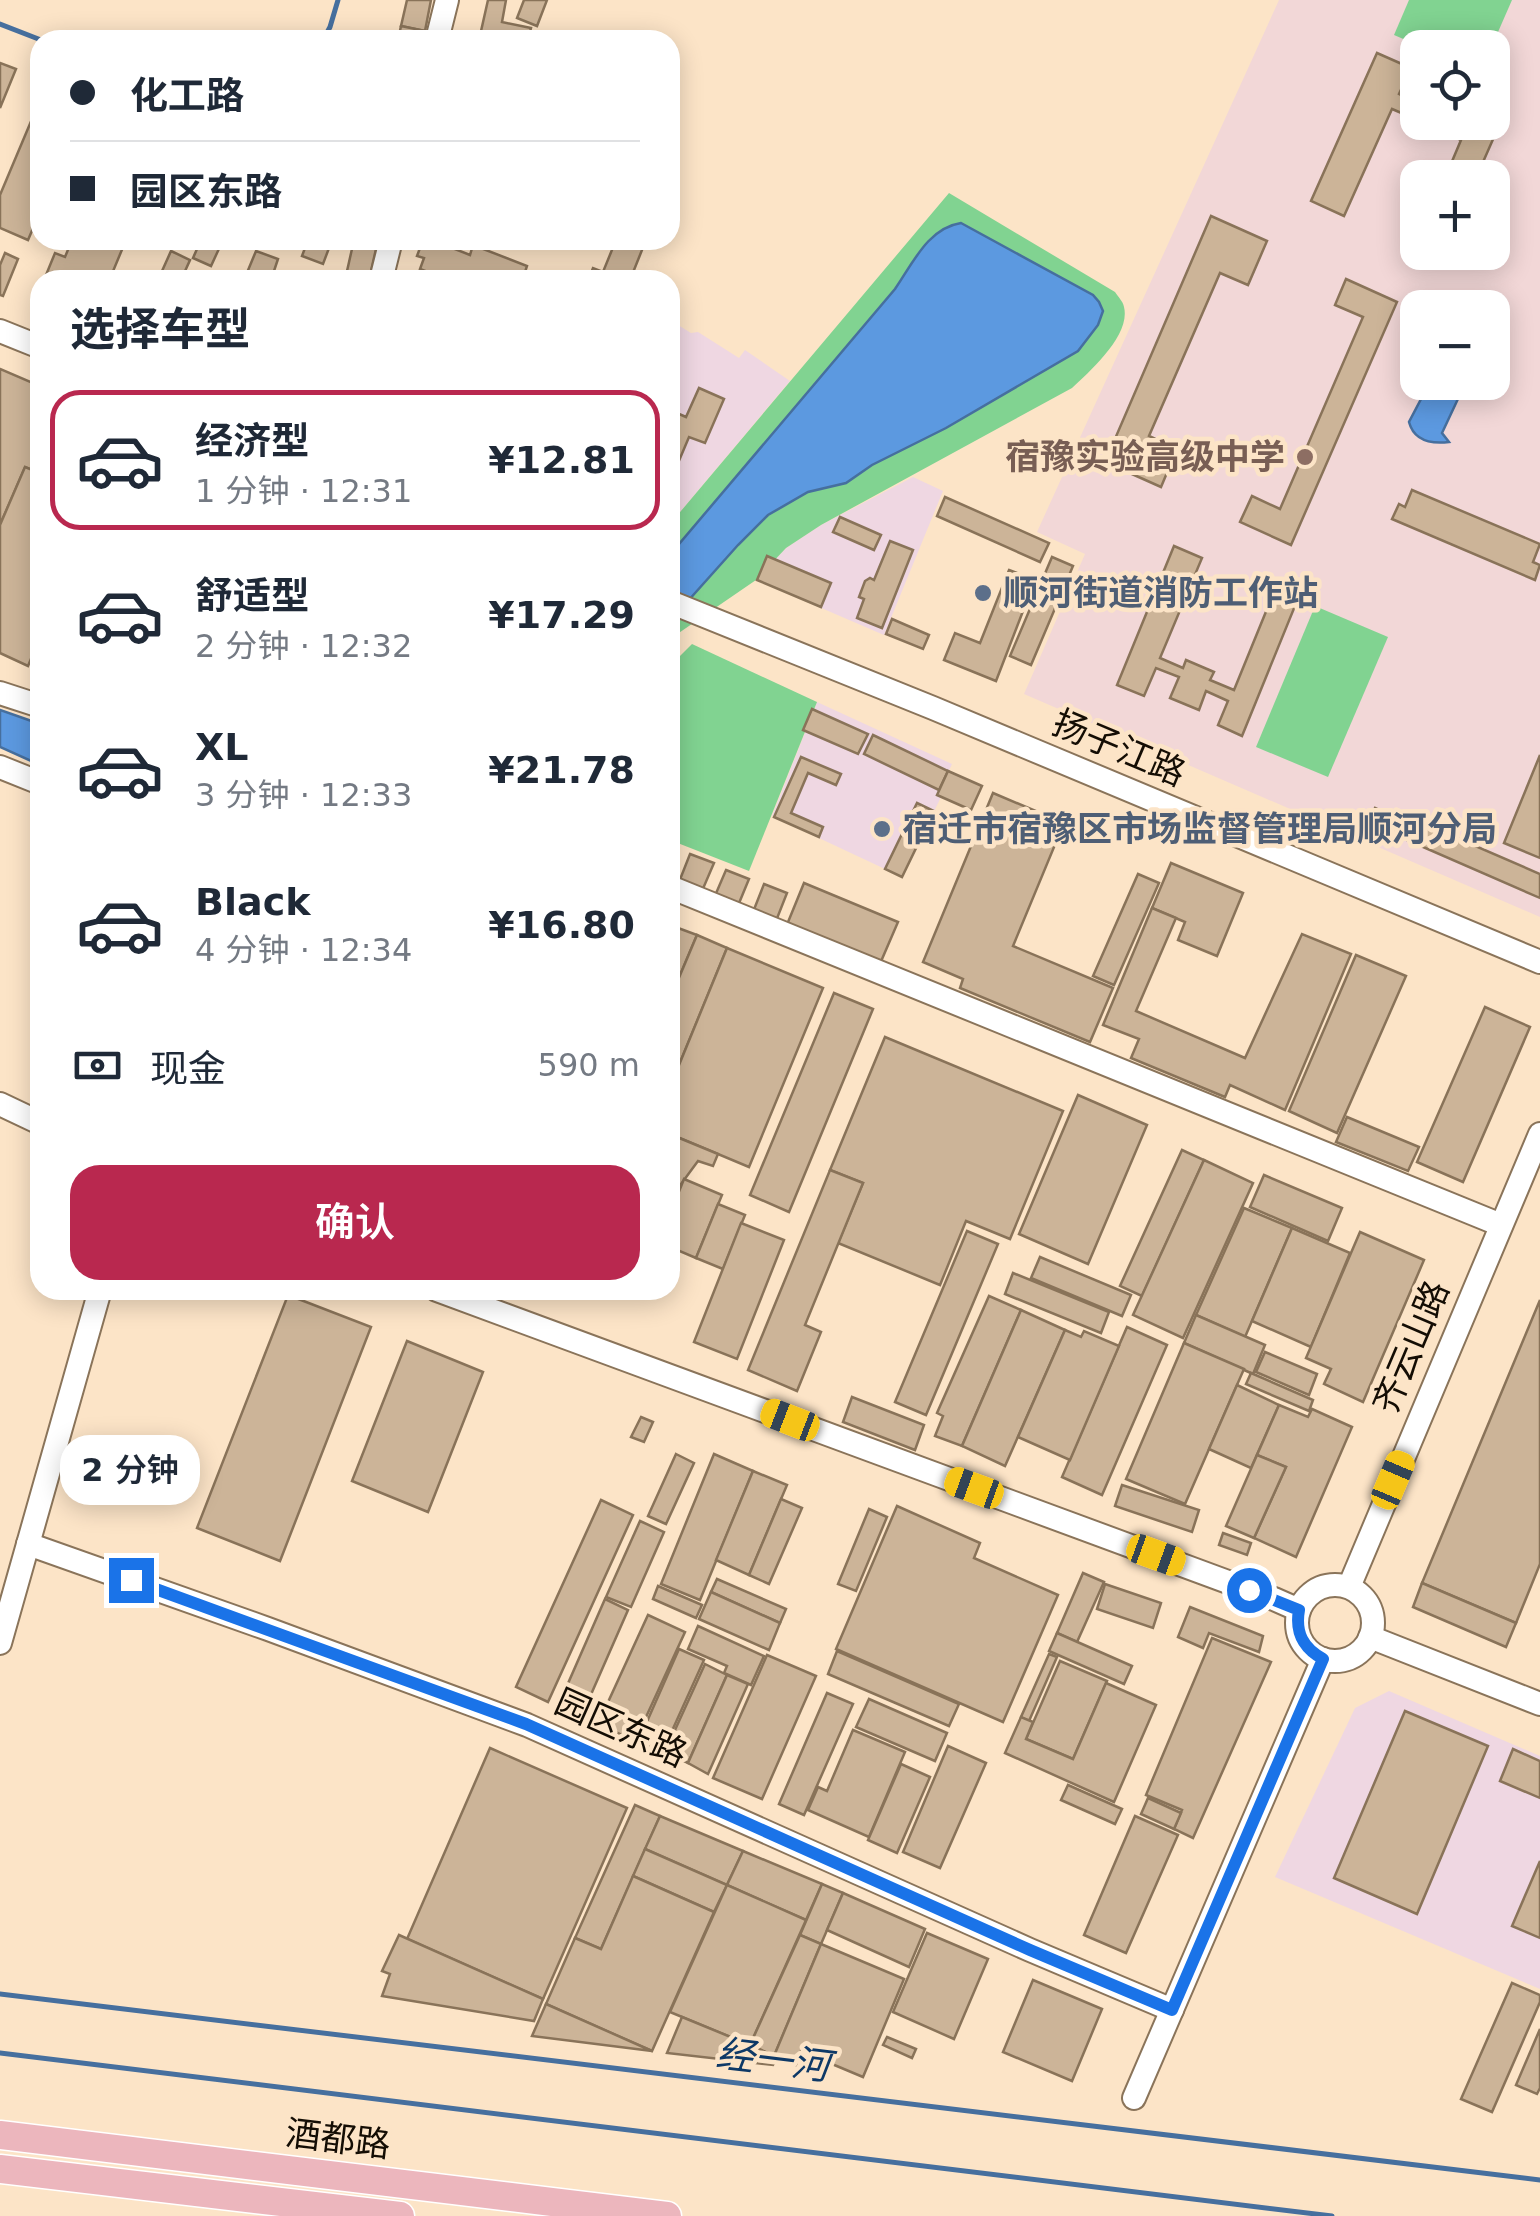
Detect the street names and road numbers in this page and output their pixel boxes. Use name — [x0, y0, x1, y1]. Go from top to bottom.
street label: 扬子江路 — [1047, 702, 1191, 794]
street label: 齐云山路 — [1365, 1275, 1457, 1419]
street label: 园区东路 — [549, 1681, 693, 1775]
street label: 酒都路 — [283, 2113, 393, 2165]

